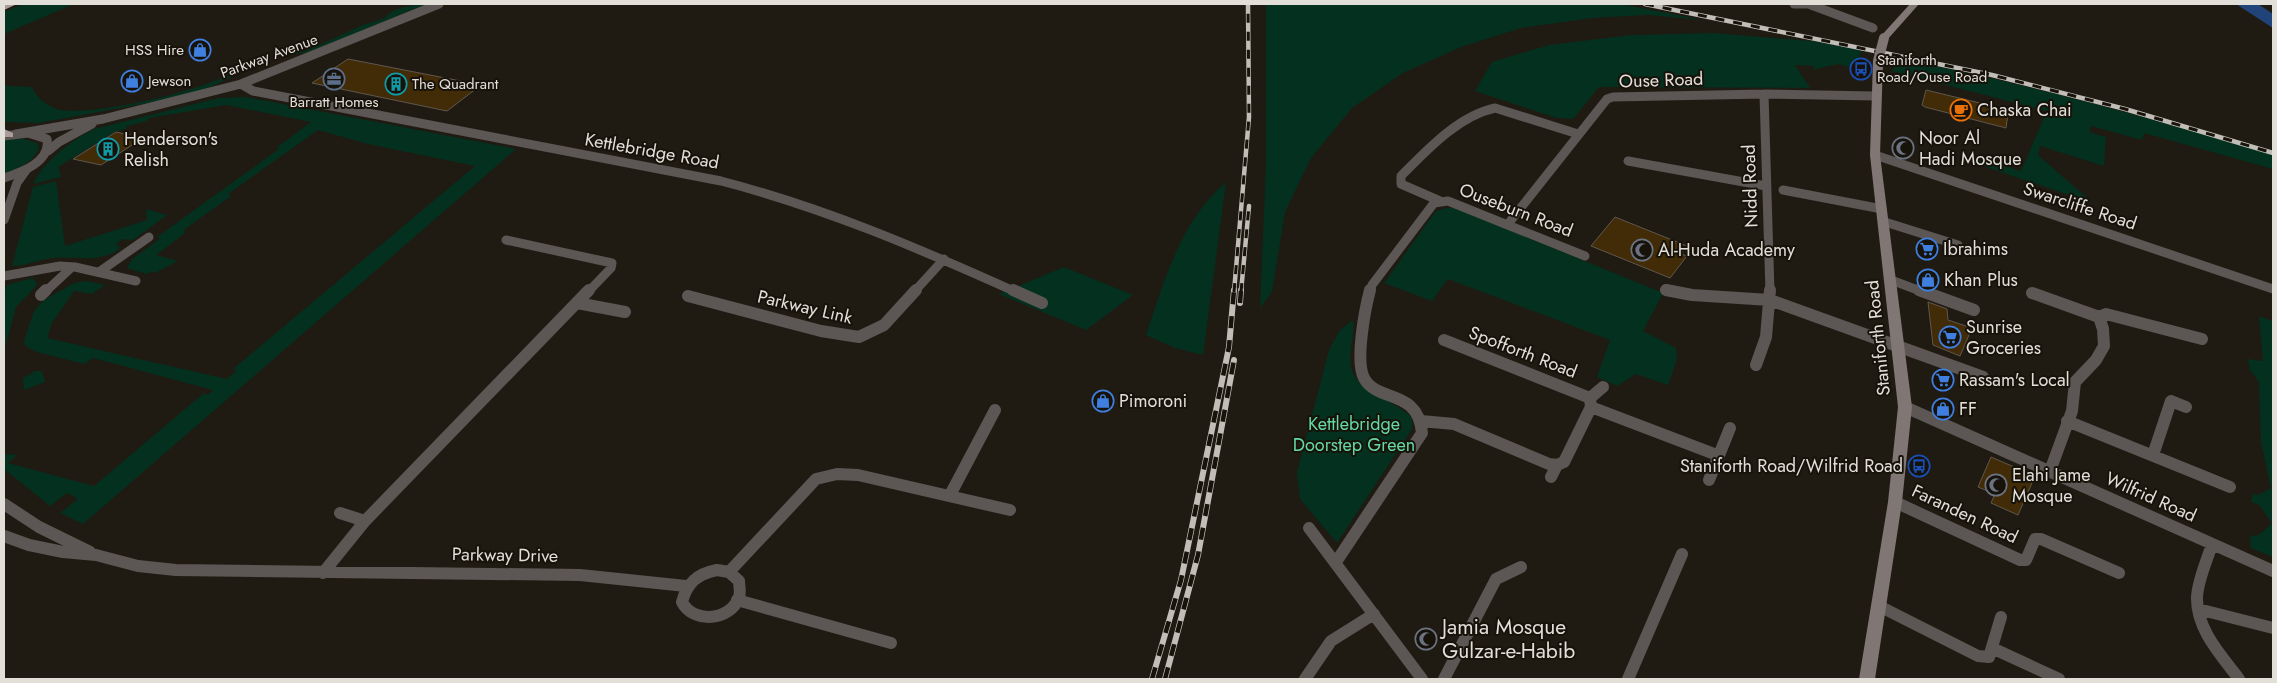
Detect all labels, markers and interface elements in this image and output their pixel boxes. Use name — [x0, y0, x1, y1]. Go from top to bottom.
street label: Parkway Avenue — [217, 28, 321, 84]
shop icon: HSS Hire — [188, 38, 212, 62]
place label: HSS Hire — [125, 39, 184, 61]
place label: Staniforth Road/Ouse Road — [1877, 49, 1987, 88]
bus stop icon: Staniforth Road/Ouse Road — [1849, 57, 1873, 81]
street label: Ouse Road — [1618, 66, 1704, 94]
office icon: Barratt Homes — [322, 67, 346, 91]
shop icon: Jewson — [120, 69, 144, 93]
place label: Jewson — [146, 70, 191, 92]
building icon: The Quadrant — [384, 72, 408, 96]
place label: The Quadrant — [412, 73, 499, 95]
place label: Barratt Homes — [289, 91, 379, 113]
place label: Chaska Chai — [1977, 97, 2072, 123]
cafe icon: Chaska Chai — [1949, 98, 1973, 122]
place label: Noor Al Hadi Mosque — [1919, 125, 2022, 172]
place label: Henderson's Relish — [124, 126, 218, 173]
street label: Kettlebridge Road — [583, 126, 721, 176]
mosque icon: Noor Al Hadi Mosque — [1891, 136, 1915, 160]
building icon: Henderson's Relish — [96, 137, 120, 161]
street label: Nidd Road — [1736, 144, 1764, 228]
street label: Swarcliffe Road — [2020, 175, 2140, 237]
street label: Ouseburn Road — [1455, 176, 1577, 244]
place label: Ibrahims — [1943, 236, 2008, 262]
place label: Al-Huda Academy — [1658, 237, 1795, 263]
supermarket icon: Ibrahims — [1915, 237, 1939, 261]
mosque icon: Al-Huda Academy — [1630, 238, 1654, 262]
place label: Khan Plus — [1944, 267, 2018, 293]
shop icon: Khan Plus — [1916, 268, 1940, 292]
street label: Staniforth Road — [1859, 279, 1897, 397]
street label: Parkway Link — [755, 283, 855, 331]
place label: Sunrise Groceries — [1966, 314, 2041, 361]
street label: Spofforth Road — [1465, 319, 1581, 385]
supermarket icon: Sunrise Groceries — [1938, 325, 1962, 349]
place label: Rassam's Local — [1959, 367, 2070, 393]
supermarket icon: Rassam's Local — [1931, 368, 1955, 392]
place label: Pimoroni — [1119, 388, 1187, 414]
shop icon: Pimoroni — [1091, 389, 1115, 413]
place label: FF — [1959, 396, 1977, 422]
shop icon: FF — [1931, 397, 1955, 421]
park label: Kettlebridge Doorstep Green — [1293, 411, 1415, 458]
place label: Staniforth Road/Wilfrid Road — [1680, 453, 1903, 479]
bus stop icon: Staniforth Road/Wilfrid Road — [1907, 454, 1931, 478]
place label: Elahi Jame Mosque — [2012, 462, 2091, 509]
street label: Wilfrid Road — [2101, 465, 2201, 529]
mosque icon: Elahi Jame Mosque — [1984, 473, 2008, 497]
street label: Faranden Road — [1908, 478, 2022, 550]
street label: Parkway Drive — [452, 541, 558, 569]
place label: Jamia Mosque Gulzar-e-Habib — [1439, 612, 1575, 666]
mosque icon: Jamia Mosque Gulzar-e-Habib — [1414, 627, 1438, 651]

